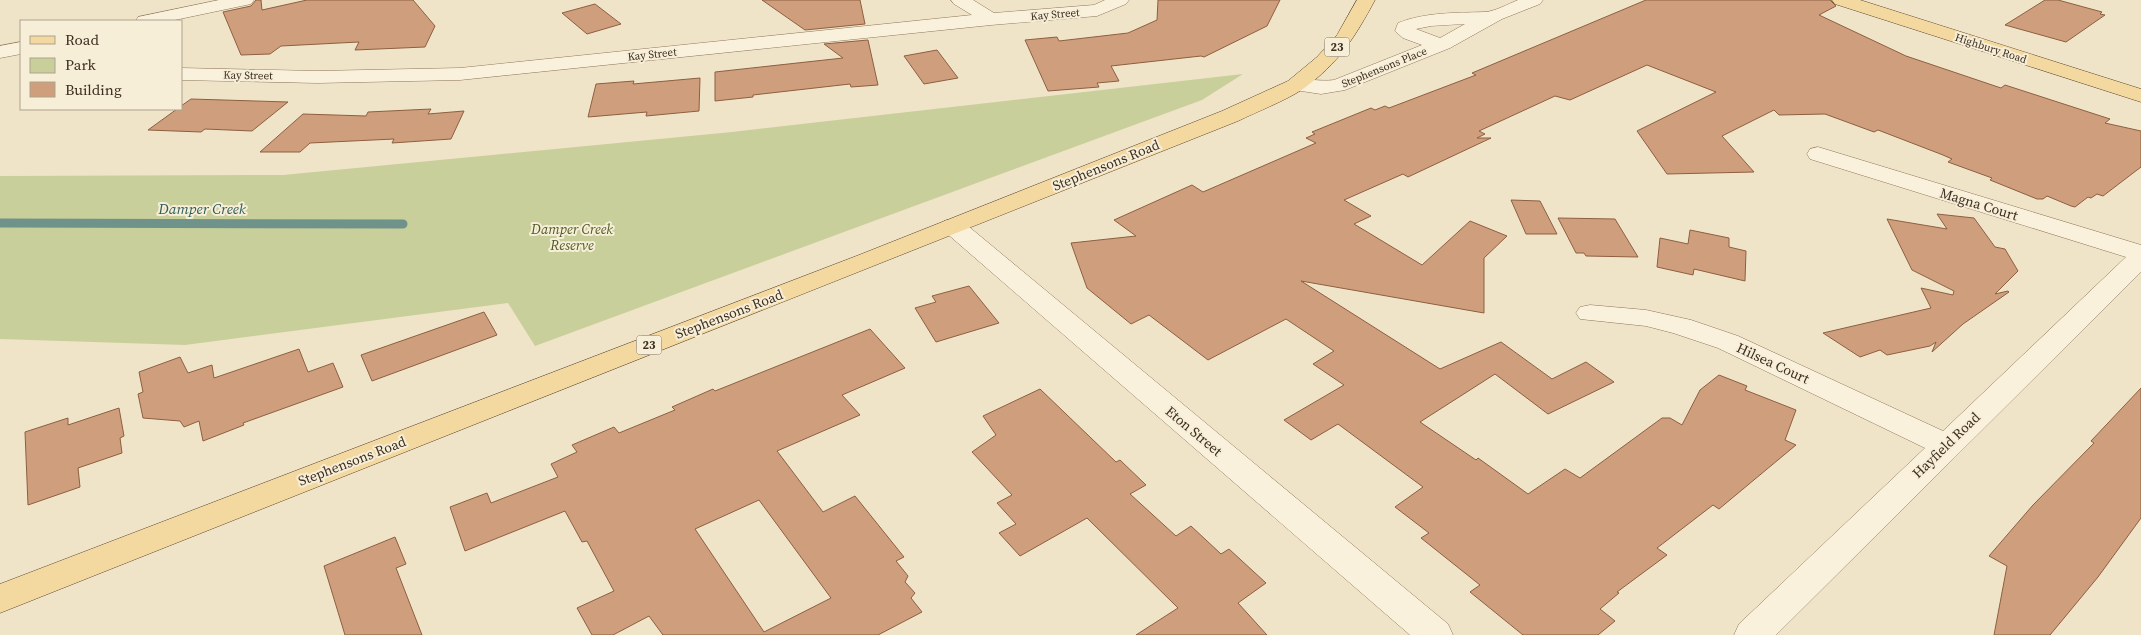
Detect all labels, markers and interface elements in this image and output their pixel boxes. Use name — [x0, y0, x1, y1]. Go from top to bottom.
street label: Kay Street — [1030, 5, 1081, 24]
legend — [20, 20, 182, 110]
text: Road — [65, 29, 99, 50]
street label: Highbury Road — [1953, 30, 2029, 67]
road number: 23 — [1324, 38, 1350, 56]
street label: Stephensons Place — [1339, 43, 1429, 91]
street label: Kay Street — [627, 44, 678, 65]
text: Park — [65, 54, 97, 75]
street label: Kay Street — [223, 68, 273, 83]
text: Building — [65, 79, 122, 100]
street label: Stephensons Road — [1049, 134, 1163, 196]
street label: Magna Court — [1937, 183, 2021, 225]
water label: Damper Creek — [157, 198, 247, 219]
park label: Damper Creek Reserve — [530, 219, 613, 255]
street label: Stephensons Road — [672, 284, 786, 344]
road number: 23 — [636, 336, 662, 354]
street label: Hilsea Court — [1733, 337, 1813, 389]
street label: Eton Street — [1161, 401, 1227, 461]
street label: Hayfield Road — [1908, 407, 1984, 483]
street label: Stephensons Road — [295, 431, 409, 491]

